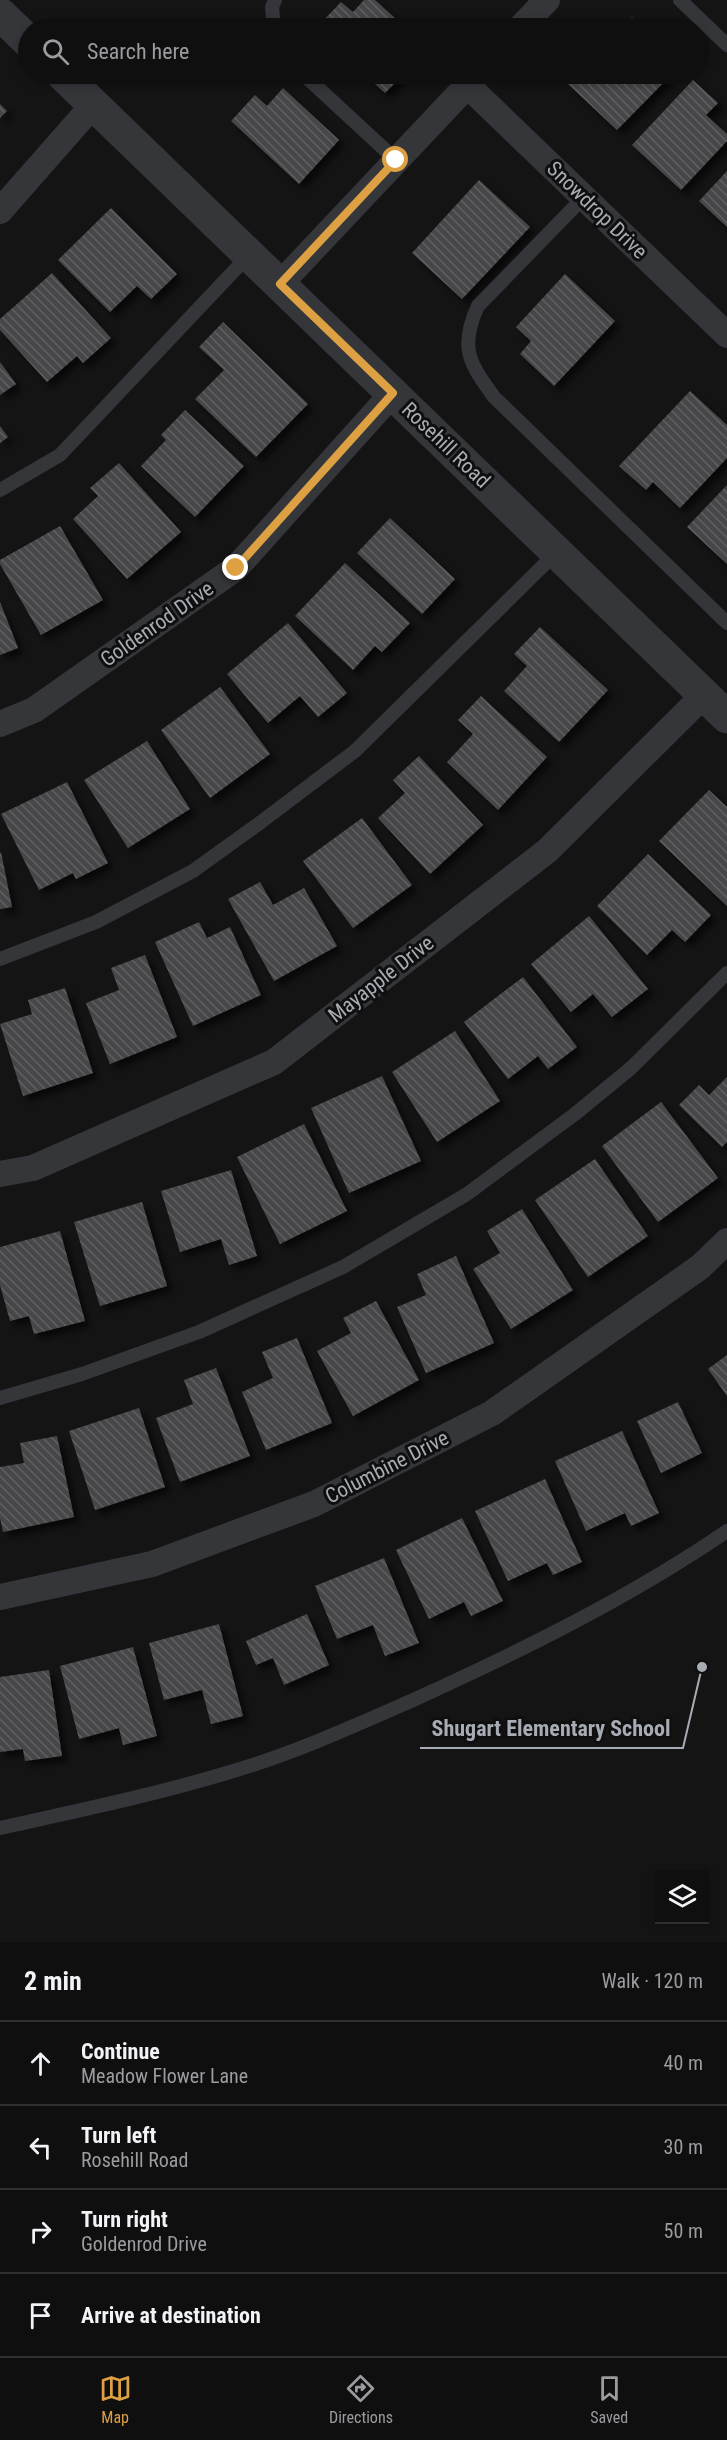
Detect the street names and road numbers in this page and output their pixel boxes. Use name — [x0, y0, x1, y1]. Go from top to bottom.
street label: Snowdrop Drive — [542, 156, 652, 264]
street label: Rosehill Road — [397, 397, 495, 493]
street label: Goldenrod Drive — [96, 576, 218, 672]
street label: Mayapple Drive — [324, 931, 438, 1027]
street label: Columbine Drive — [321, 1426, 453, 1508]

